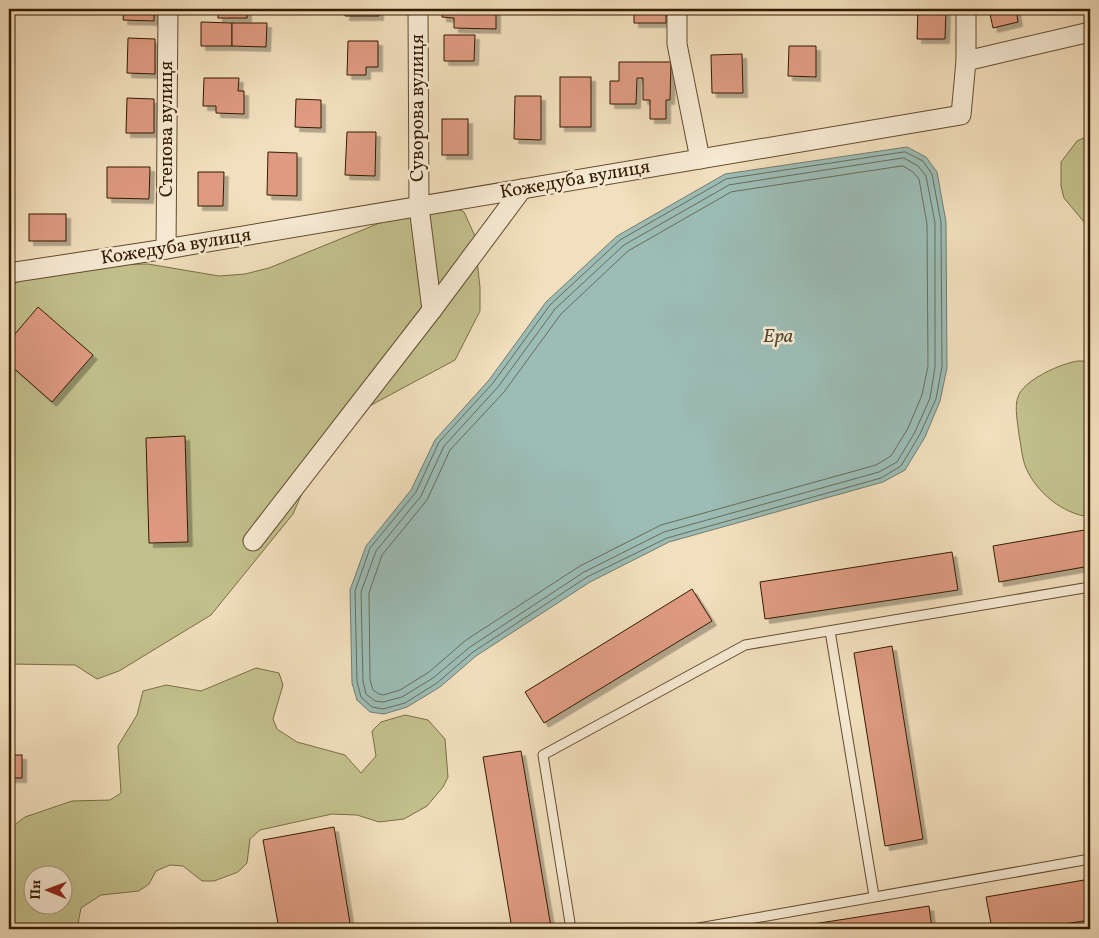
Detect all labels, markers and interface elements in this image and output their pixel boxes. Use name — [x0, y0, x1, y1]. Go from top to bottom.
street label: Суворова вулиця — [405, 34, 431, 182]
street label: Степова вулиця — [154, 61, 180, 197]
street label: Кожедуба вулиця — [498, 154, 652, 206]
street label: Кожедуба вулиця — [99, 222, 253, 272]
water label: Ера — [763, 323, 793, 351]
north arrow — [22, 866, 72, 916]
text: Пн — [27, 880, 46, 900]

